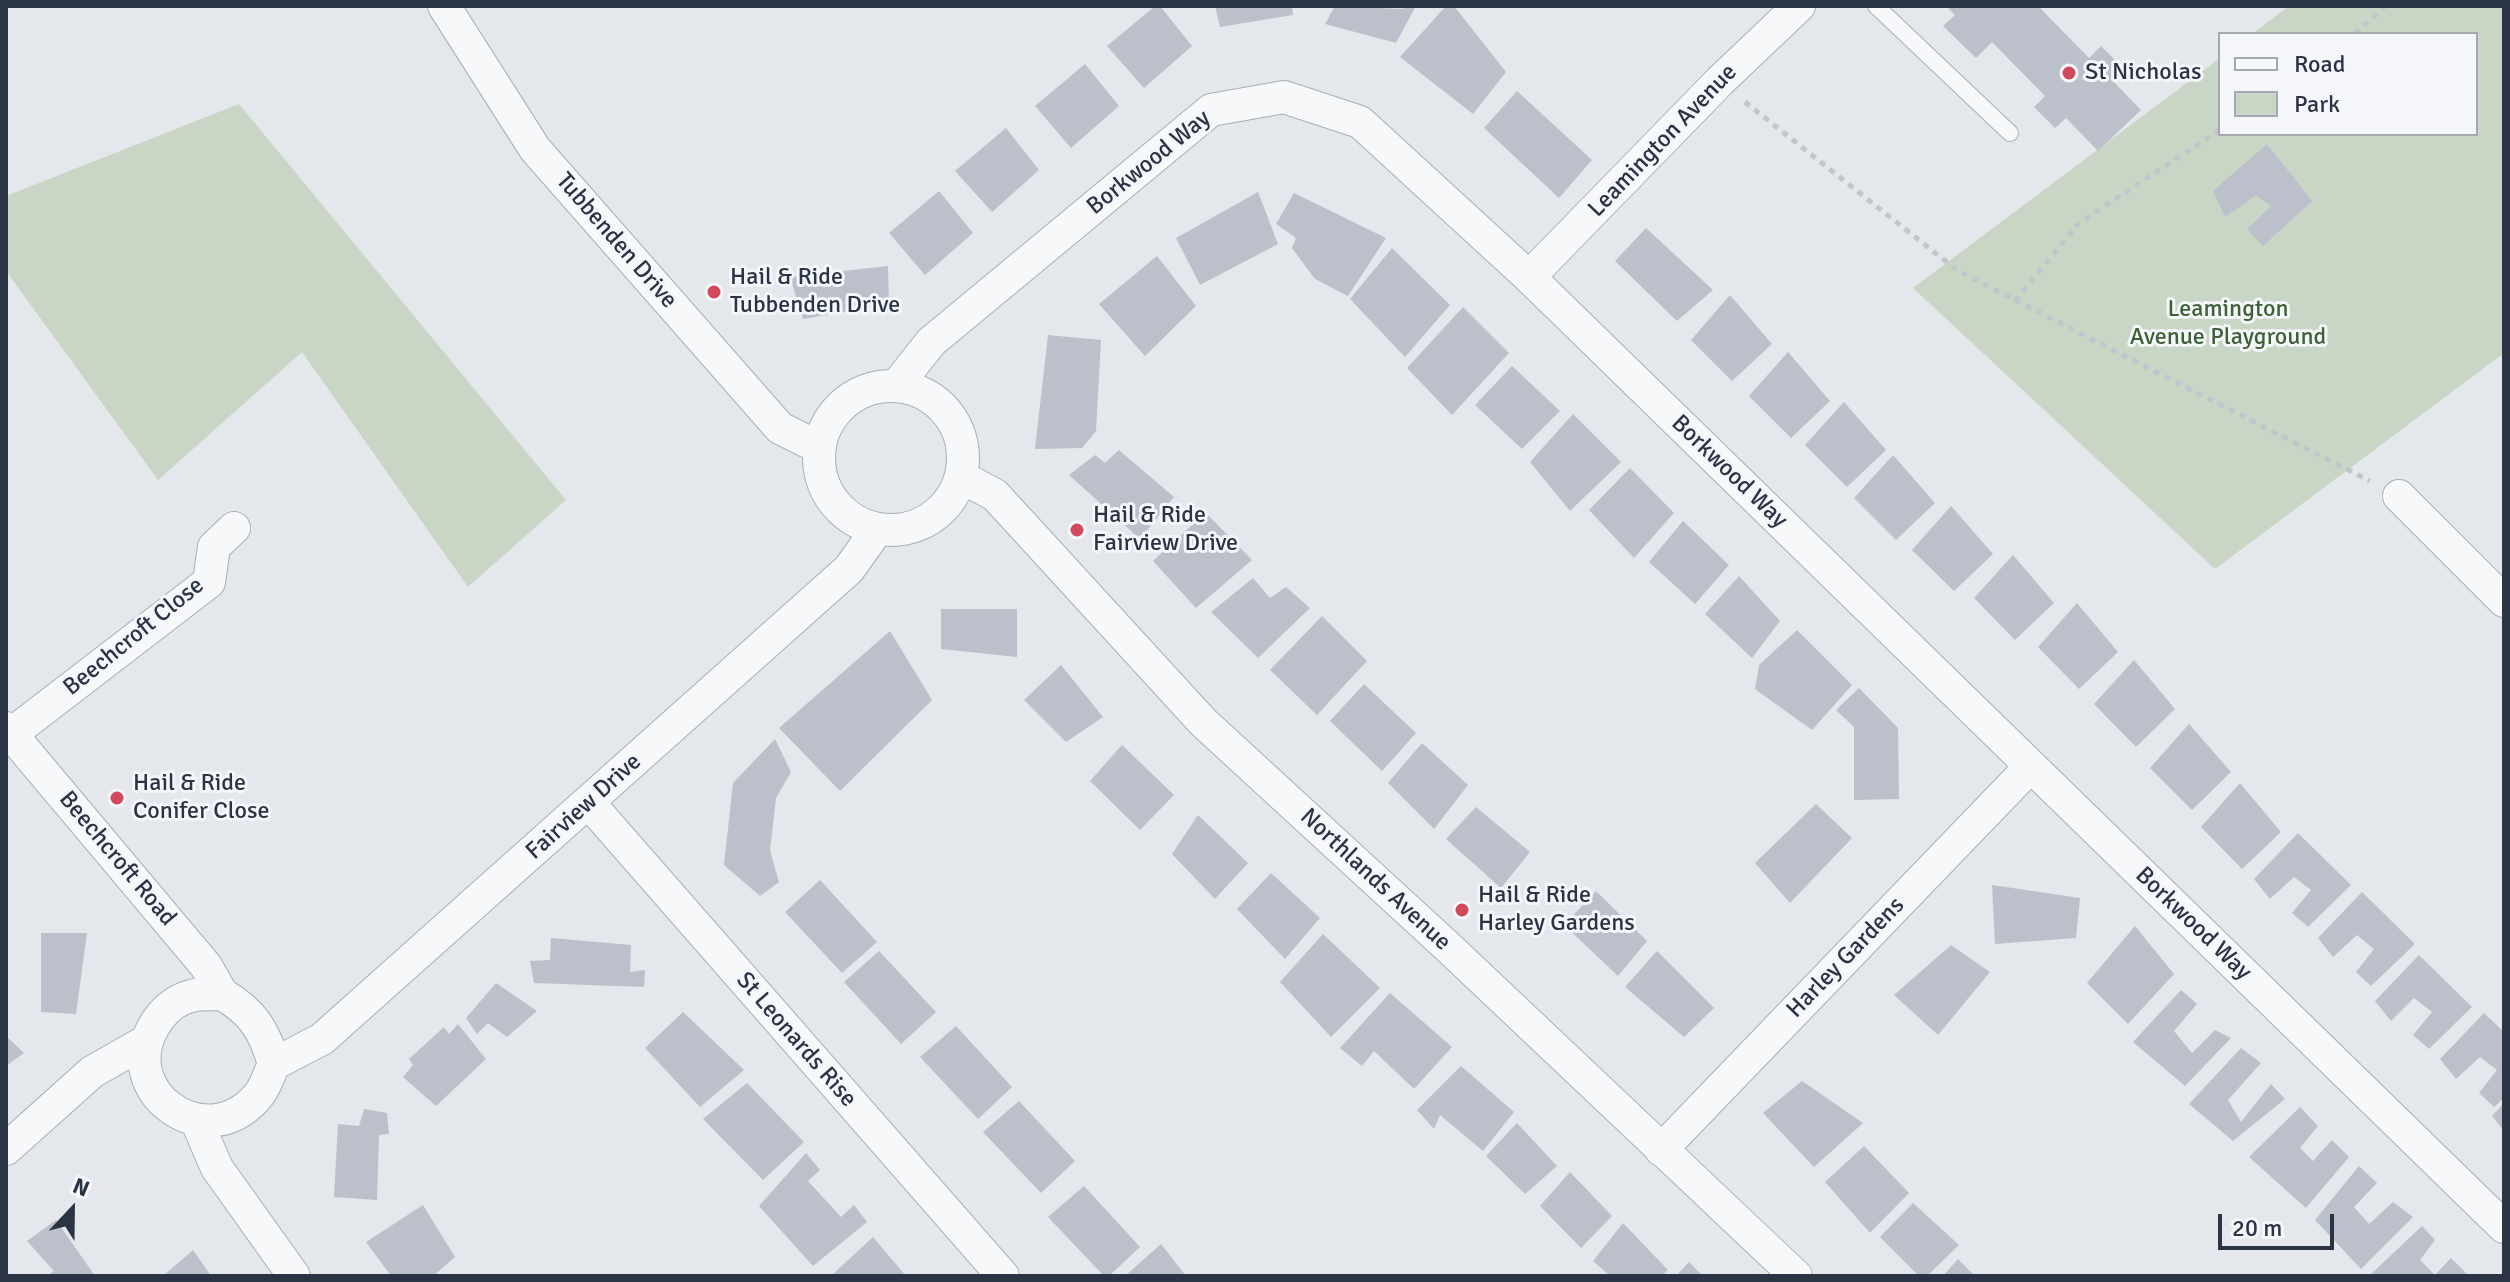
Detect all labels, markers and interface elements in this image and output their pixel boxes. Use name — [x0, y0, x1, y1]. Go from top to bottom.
legend — [2218, 32, 2478, 136]
text: Road — [2294, 49, 2345, 79]
street label: Leamington Avenue — [1583, 58, 1743, 224]
place label: St Nicholas — [2085, 59, 2201, 87]
marker: St Nicholas — [2060, 64, 2078, 82]
text: Park — [2294, 89, 2340, 119]
street label: Borkwood Way — [1081, 104, 1217, 222]
street label: Tubbenden Drive — [549, 167, 683, 315]
place label: Hail & Ride Tubbenden Drive — [730, 264, 900, 320]
marker: Hail & Ride Tubbenden Drive — [705, 283, 723, 301]
park label: Leamington Avenue Playground — [2130, 296, 2326, 352]
street label: Borkwood Way — [1665, 409, 1793, 535]
place label: Hail & Ride Fairview Drive — [1093, 502, 1238, 558]
marker: Hail & Ride Fairview Drive — [1068, 521, 1086, 539]
street label: Beechcroft Close — [58, 572, 210, 702]
street label: Fairview Drive — [520, 748, 648, 866]
place label: Hail & Ride Conifer Close — [133, 770, 269, 826]
street label: Beechcroft Road — [52, 786, 182, 932]
marker: Hail & Ride Conifer Close — [108, 789, 126, 807]
street label: Northlands Avenue — [1294, 803, 1456, 957]
street label: Borkwood Way — [2129, 861, 2257, 987]
place label: Hail & Ride Harley Gardens — [1478, 882, 1635, 938]
street label: Harley Gardens — [1781, 892, 1911, 1024]
marker: Hail & Ride Harley Gardens — [1453, 901, 1471, 919]
street label: St Leonards Rise — [730, 967, 862, 1113]
north arrow — [32, 1170, 112, 1250]
text: N — [69, 1172, 93, 1203]
scale bar — [2222, 1198, 2338, 1248]
text: 20 m — [2232, 1213, 2282, 1243]

